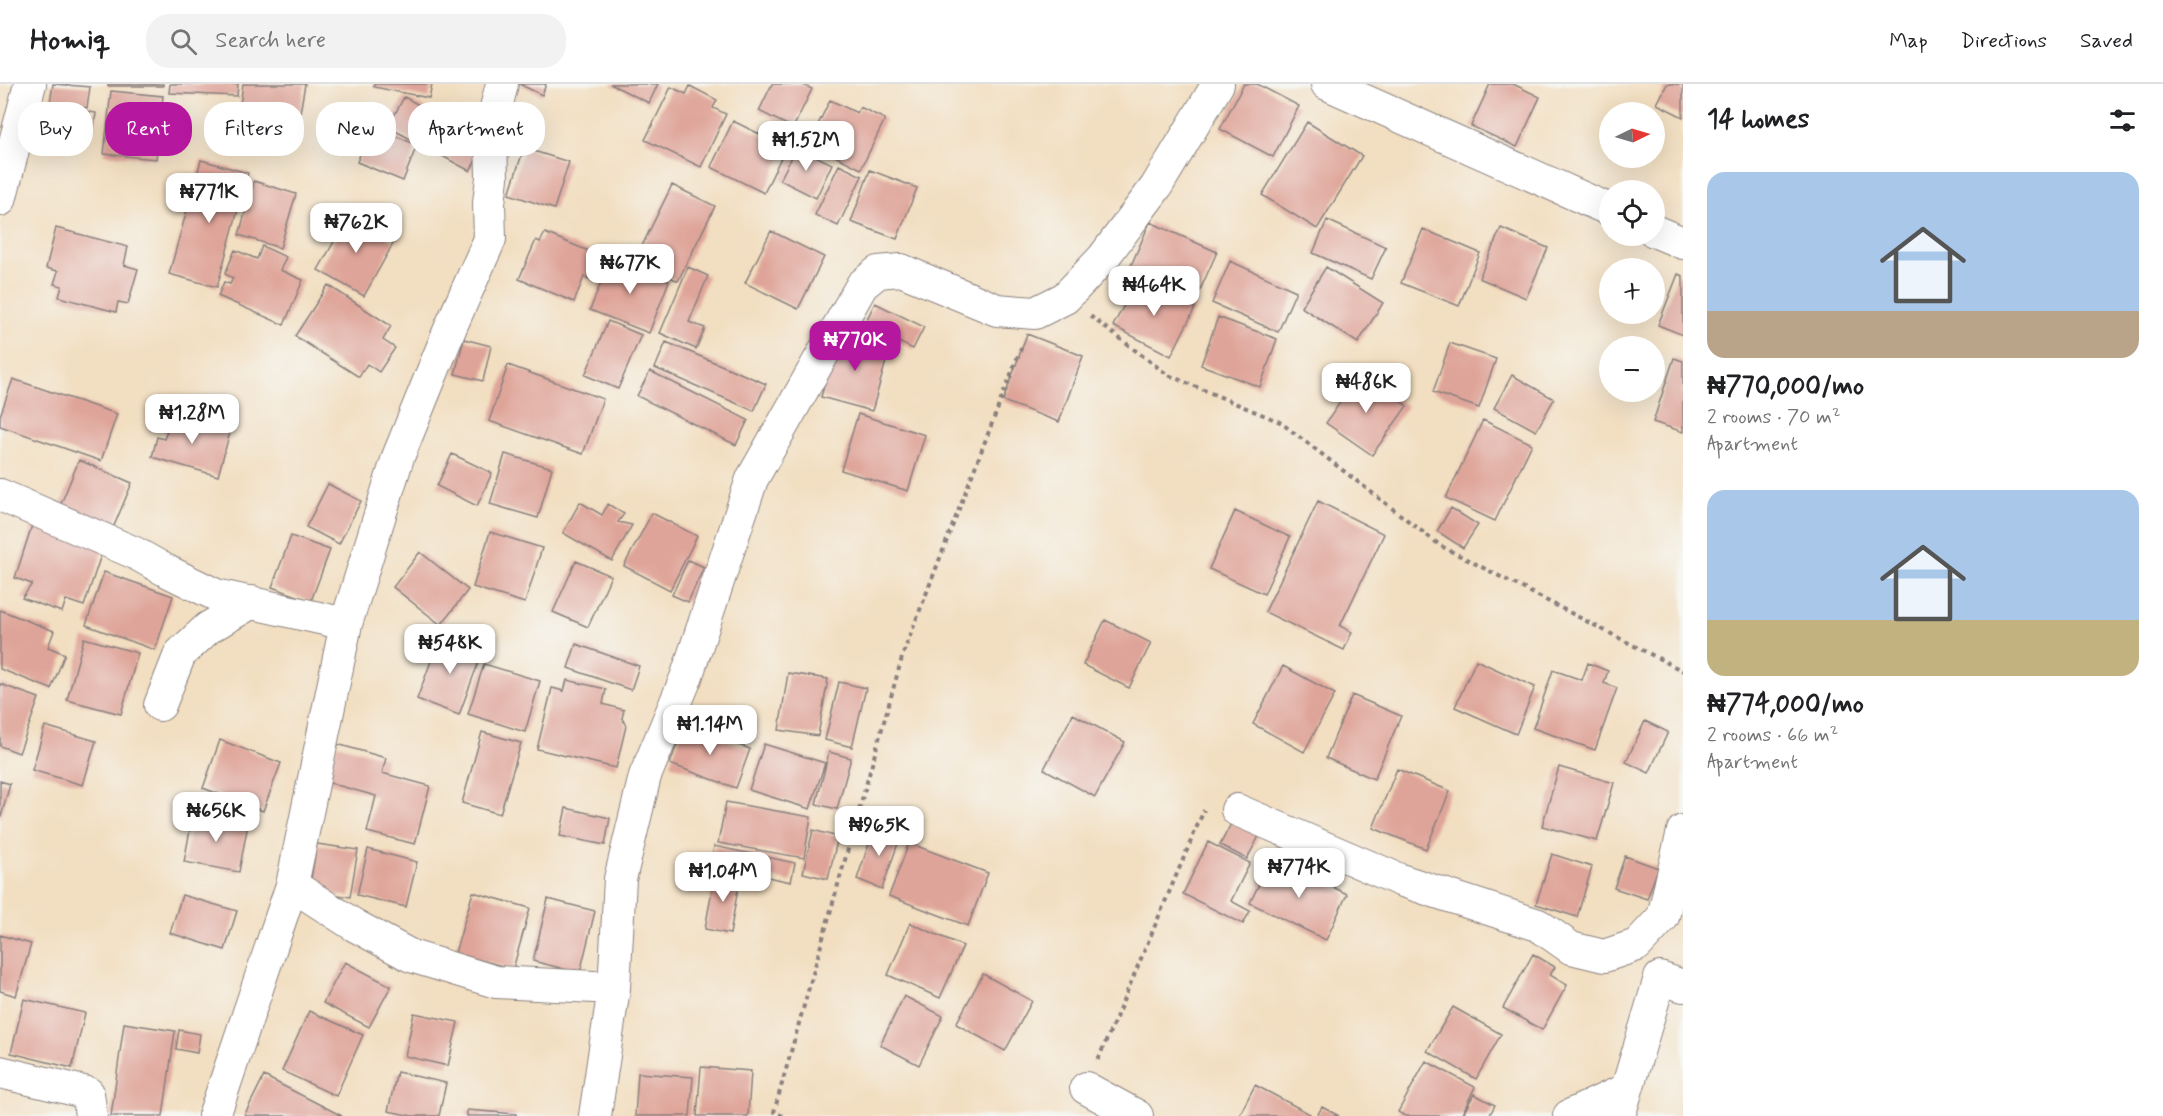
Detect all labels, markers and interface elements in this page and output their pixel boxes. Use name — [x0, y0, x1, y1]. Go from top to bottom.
search box — [146, 14, 566, 68]
text: Homiq — [30, 23, 110, 60]
icon: search — [167, 25, 200, 58]
text: Search here — [215, 27, 326, 55]
text: Map — [1889, 27, 1928, 55]
text: Directions — [1961, 27, 2047, 55]
text: Saved — [2080, 27, 2133, 55]
chip: Buy — [18, 102, 93, 156]
chip: Rent — [105, 102, 192, 156]
chip: Filters — [204, 102, 304, 156]
chip: New — [316, 102, 396, 156]
chip: Apartment — [408, 102, 545, 156]
north arrow — [1599, 102, 1665, 168]
map controls — [1599, 102, 1665, 402]
text: 14 homes — [1707, 103, 1809, 137]
icon: filters — [2106, 104, 2139, 137]
pin: ₦1.52M — [757, 121, 855, 172]
text: ₦1.52M — [772, 127, 840, 154]
pin: ₦771K — [167, 173, 251, 224]
text: ₦771K — [180, 179, 238, 206]
button: locate — [1599, 180, 1665, 246]
pin: ₦762K — [314, 203, 398, 254]
text: ₦762K — [324, 209, 388, 236]
icon: home — [1869, 211, 1977, 319]
pin: ₦677K — [588, 244, 672, 295]
text: ₦677K — [600, 250, 660, 277]
button: + — [1599, 258, 1665, 324]
pin: ₦464K — [1112, 266, 1196, 317]
text: ₦464K — [1122, 272, 1186, 299]
pin: ₦770K — [813, 321, 897, 372]
text: ₦770K — [824, 327, 886, 354]
button: − — [1599, 336, 1665, 402]
pin: ₦486K — [1324, 363, 1408, 414]
text: ₦486K — [1336, 369, 1396, 396]
text: ₦770,000/mo — [1707, 370, 1864, 404]
pin: ₦1.28M — [143, 394, 241, 445]
text: ₦1.28M — [159, 400, 225, 427]
text: 2 rooms · 70 m² — [1707, 404, 1841, 431]
text: Apartment — [1707, 431, 1798, 458]
icon: home — [1869, 529, 1977, 637]
pin: ₦548K — [408, 624, 492, 675]
text: ₦548K — [418, 630, 482, 657]
text: ₦774,000/mo — [1707, 688, 1864, 722]
pin: ₦1.14M — [661, 705, 759, 756]
text: ₦1.14M — [677, 711, 743, 738]
text: 2 rooms · 66 m² — [1707, 722, 1838, 749]
text: Apartment — [1707, 749, 1798, 776]
pin: ₦656K — [174, 792, 258, 843]
text: ₦656K — [187, 798, 245, 825]
pin: ₦965K — [837, 806, 921, 857]
text: ₦965K — [849, 812, 909, 839]
pin: ₦774K — [1257, 848, 1341, 899]
pin: ₦1.04M — [674, 852, 772, 903]
text: ₦774K — [1268, 854, 1330, 881]
text: ₦1.04M — [689, 858, 757, 885]

